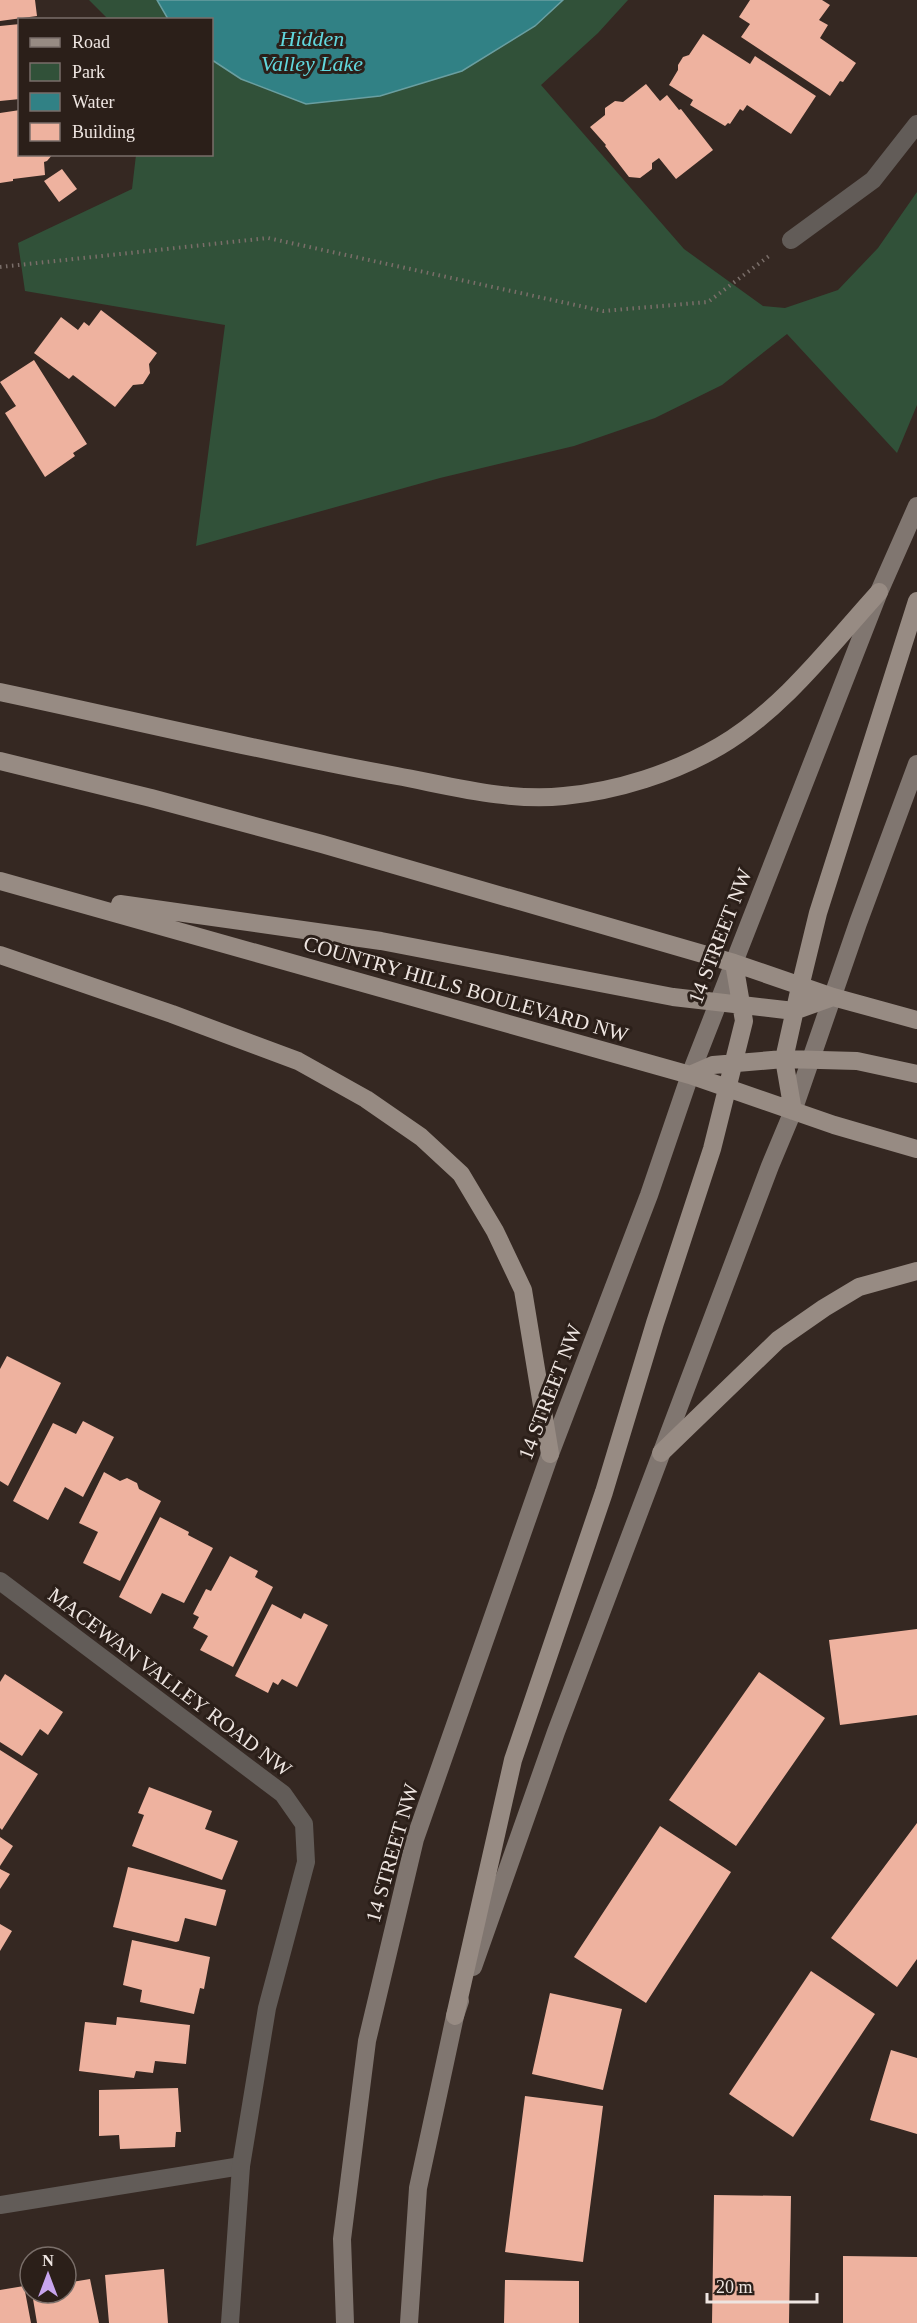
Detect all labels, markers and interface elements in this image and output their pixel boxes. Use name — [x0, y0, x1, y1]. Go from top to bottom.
legend — [18, 18, 213, 156]
water label: Hidden Valley Lake — [261, 26, 363, 76]
text: Road — [72, 32, 110, 52]
text: Park — [72, 62, 105, 82]
text: Water — [72, 92, 115, 112]
text: Building — [72, 122, 135, 142]
street label: 14 STREET NW — [683, 865, 757, 1007]
street label: COUNTRY HILLS BOULEVARD NW — [301, 931, 631, 1047]
street label: 14 STREET NW — [513, 1321, 587, 1463]
street label: MACEWAN VALLEY ROAD NW — [43, 1582, 297, 1782]
street label: 14 STREET NW — [361, 1781, 423, 1925]
north arrow — [18, 2245, 78, 2305]
text: N — [42, 2252, 54, 2269]
scale bar — [707, 2266, 816, 2304]
text: 20 m — [716, 2277, 753, 2297]

